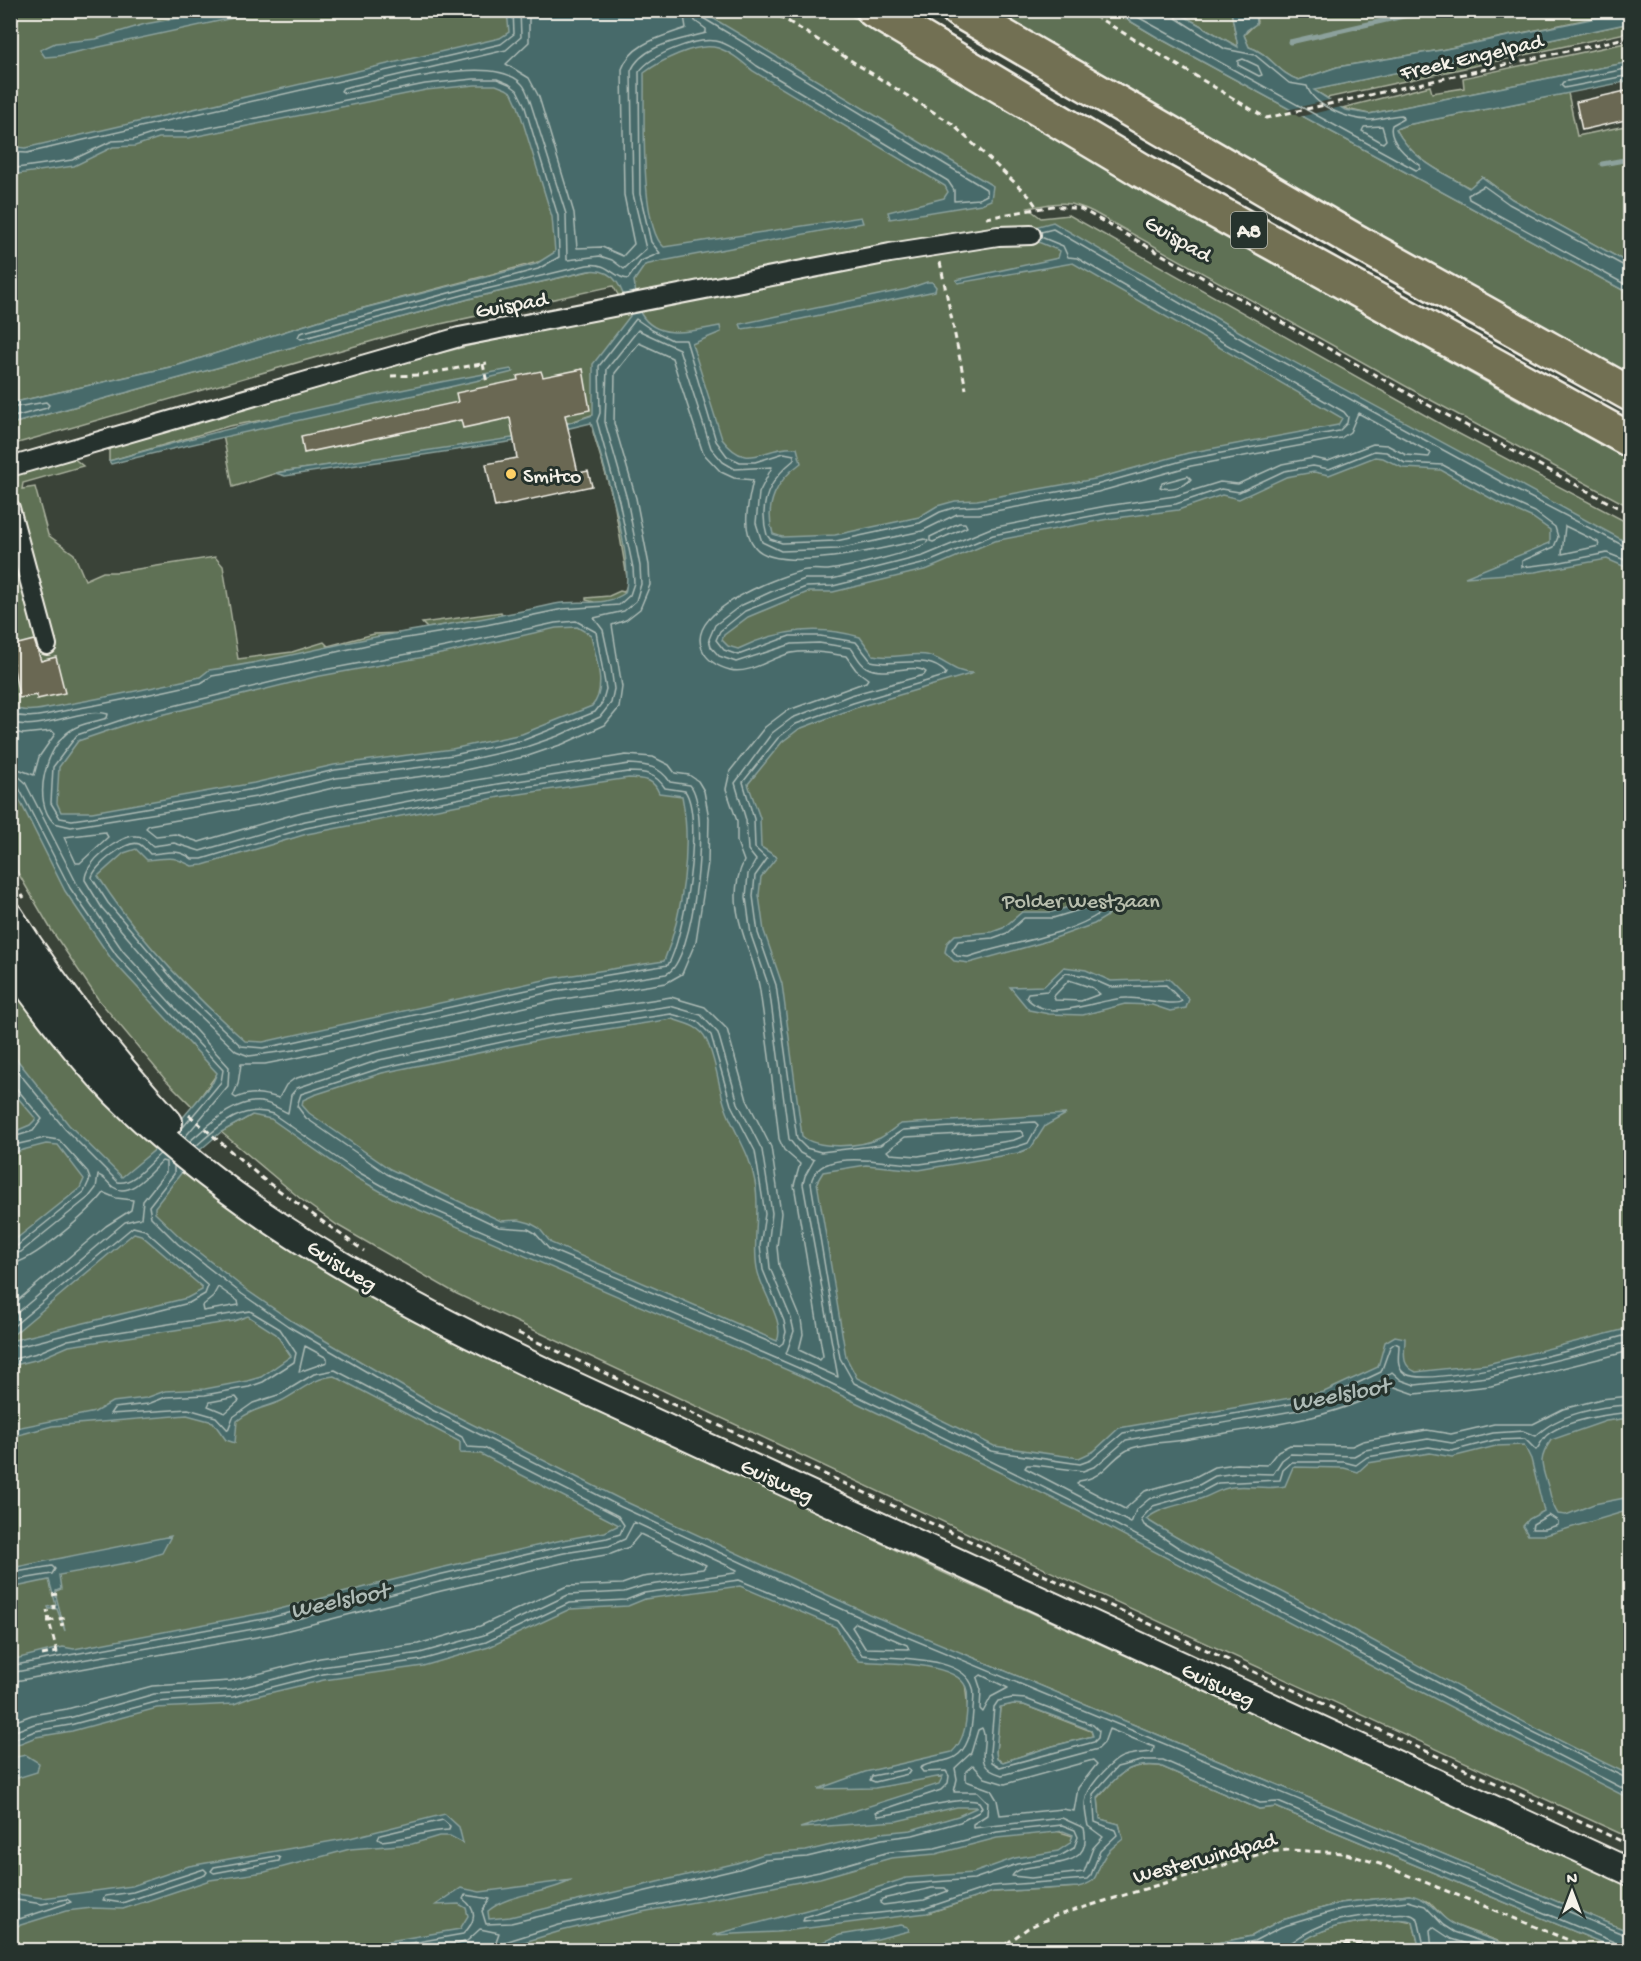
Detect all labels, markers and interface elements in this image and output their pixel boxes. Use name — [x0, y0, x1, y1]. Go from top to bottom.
street label: Freek Engelpad — [1397, 29, 1548, 88]
street label: Guispad — [1139, 211, 1217, 271]
road number: A8 — [1231, 212, 1267, 248]
street label: Guispad — [473, 287, 552, 326]
place label: Smitco — [523, 465, 581, 491]
marker: Smitco — [504, 467, 518, 481]
park label: Polder Westzaan — [1001, 890, 1160, 916]
street label: Guisweg — [301, 1236, 381, 1299]
water label: Weelsloot — [1289, 1372, 1396, 1420]
street label: Guisweg — [735, 1454, 817, 1511]
water label: Weelsloot — [288, 1577, 395, 1627]
street label: Guisweg — [1176, 1658, 1258, 1715]
street label: Westerwindpad — [1130, 1828, 1282, 1891]
north arrow — [1542, 1862, 1602, 1922]
text: N — [1567, 1871, 1578, 1890]

